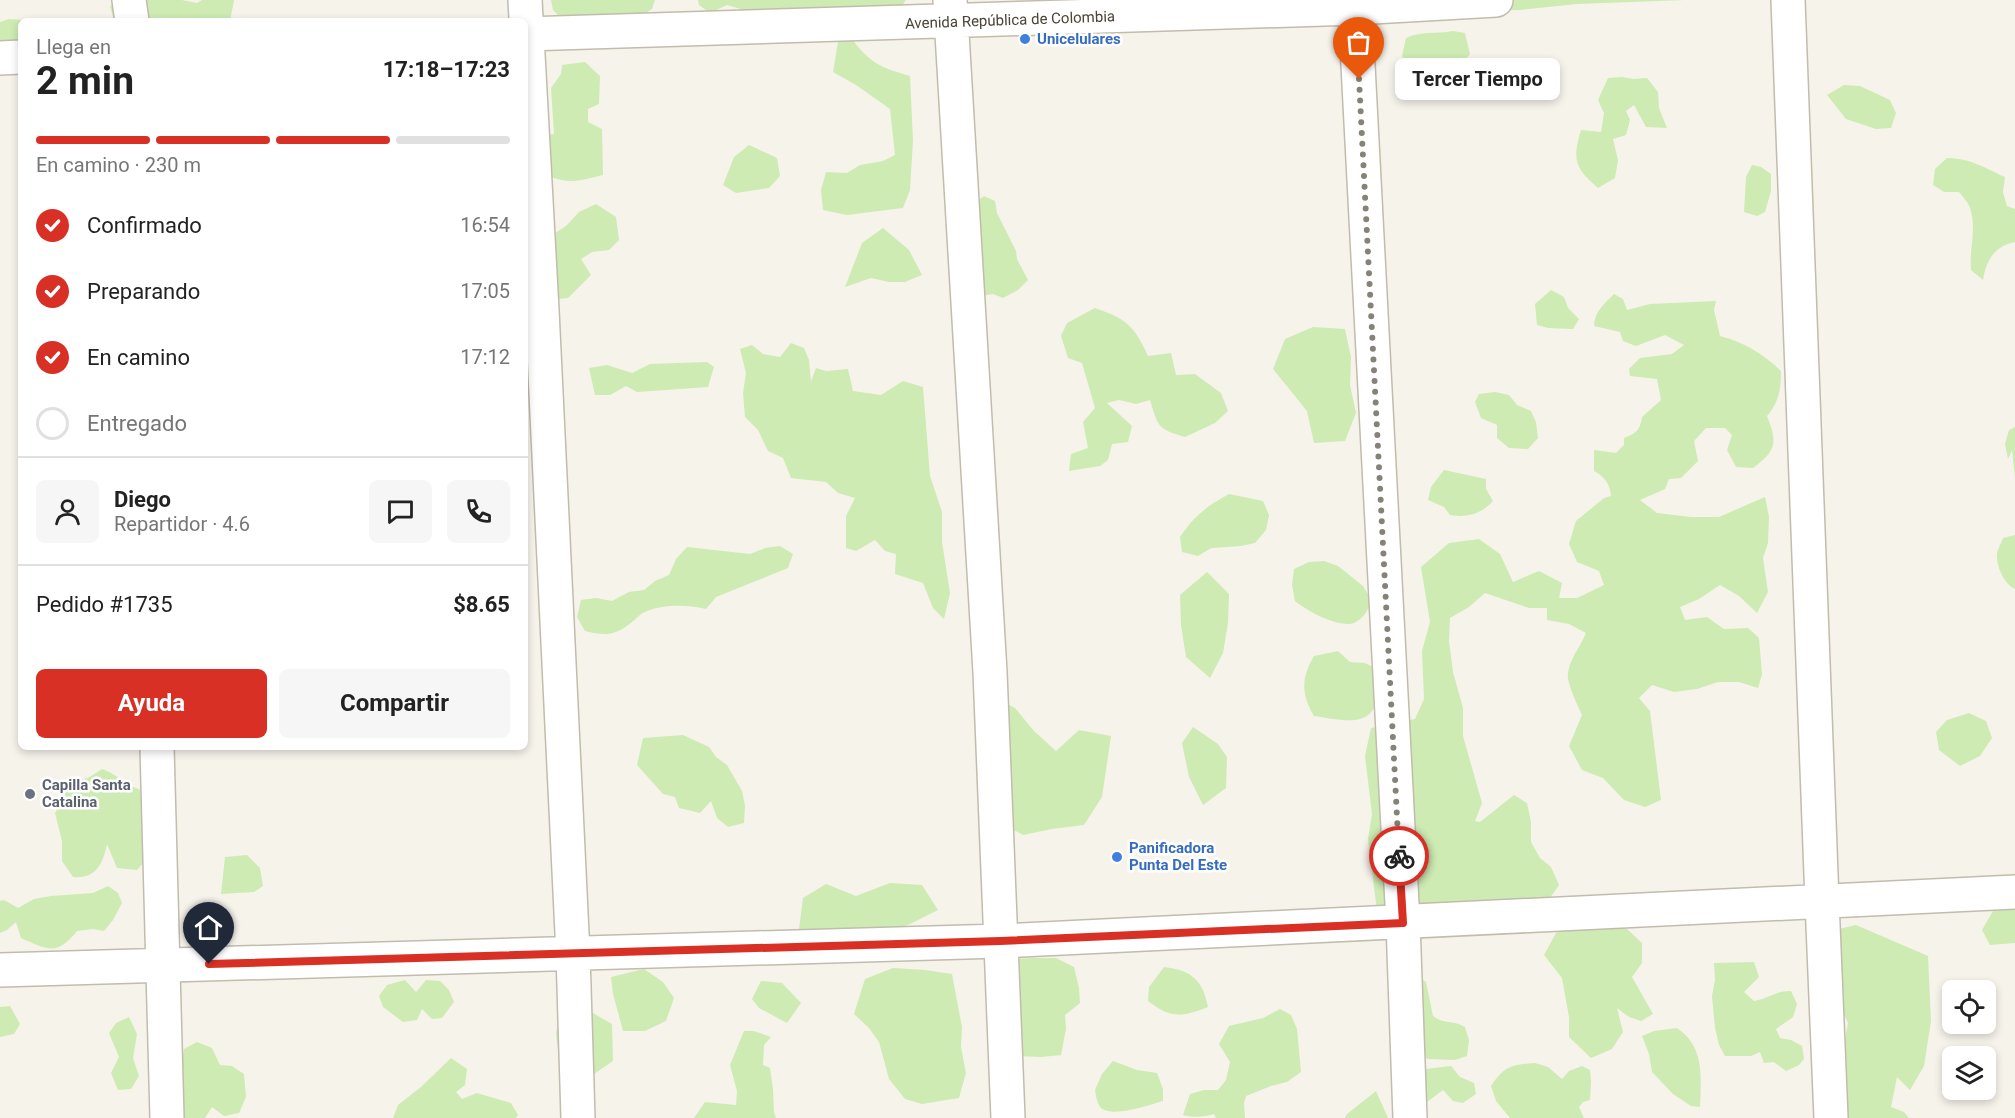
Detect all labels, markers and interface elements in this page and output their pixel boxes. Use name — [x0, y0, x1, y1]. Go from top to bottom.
street label: Avenida República de Colombia — [905, 7, 1115, 33]
pin — [1333, 17, 1384, 79]
icon: bag — [1342, 26, 1375, 59]
place label: Unicelulares — [1037, 30, 1121, 48]
marker: Unicelulares — [1018, 32, 1032, 46]
text: Llega en — [36, 35, 111, 59]
text: 17:18–17:23 — [383, 57, 510, 82]
text: 2 min — [36, 58, 134, 104]
callout: Tercer Tiempo — [1395, 58, 1560, 100]
text: Tercer Tiempo — [1412, 67, 1543, 91]
text: En camino · 230 m — [36, 153, 201, 177]
icon: check — [36, 209, 69, 242]
text: Confirmado — [87, 213, 202, 238]
text: 16:54 — [460, 213, 510, 237]
icon: check — [36, 275, 69, 308]
text: Preparando — [87, 279, 200, 304]
text: 17:05 — [460, 279, 510, 303]
icon: check — [36, 341, 69, 374]
text: En camino — [87, 345, 190, 370]
text: 17:12 — [460, 345, 510, 369]
text: Entregado — [87, 411, 187, 436]
button: person — [36, 480, 99, 543]
button: chat — [369, 480, 432, 543]
button: phone — [447, 480, 510, 543]
text: Diego — [114, 487, 171, 512]
text: Repartidor · 4.6 — [114, 512, 250, 536]
text: Pedido #1735 — [36, 592, 173, 617]
text: $8.65 — [453, 592, 510, 617]
button: Ayuda — [36, 669, 267, 738]
button: Compartir — [279, 669, 510, 738]
place label: Capilla Santa Catalina — [42, 776, 131, 811]
marker: Capilla Santa Catalina — [23, 787, 37, 801]
courier — [1369, 826, 1429, 886]
place label: Panificadora Punta Del Este — [1129, 839, 1227, 874]
icon: bike — [1383, 840, 1416, 873]
marker: Panificadora Punta Del Este — [1110, 850, 1124, 864]
pin — [183, 902, 234, 964]
icon: home — [192, 911, 225, 944]
map controls — [1942, 980, 1996, 1100]
button: locate — [1942, 980, 1996, 1034]
button: layers — [1942, 1046, 1996, 1100]

